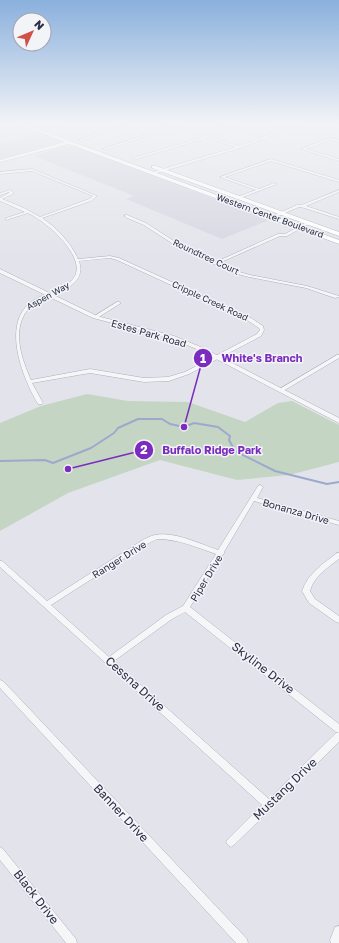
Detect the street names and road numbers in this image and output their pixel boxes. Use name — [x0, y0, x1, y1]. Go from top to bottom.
street label: Western Center Boulevard — [215, 191, 325, 240]
street label: Roundtree Court — [171, 236, 241, 277]
street label: Cripple Creek Road — [170, 278, 250, 323]
street label: Aspen Way — [24, 279, 71, 312]
street label: Estes Park Road — [110, 317, 188, 349]
street label: Bonanza Drive — [261, 496, 331, 526]
street label: Ranger Drive — [90, 537, 148, 580]
street label: Piper Drive — [187, 552, 225, 604]
street label: Skyline Drive — [229, 638, 298, 697]
street label: Cessna Drive — [103, 653, 168, 714]
street label: Mustang Drive — [250, 754, 320, 823]
street label: Banner Drive — [91, 780, 152, 845]
street label: Black Drive — [11, 867, 62, 927]

